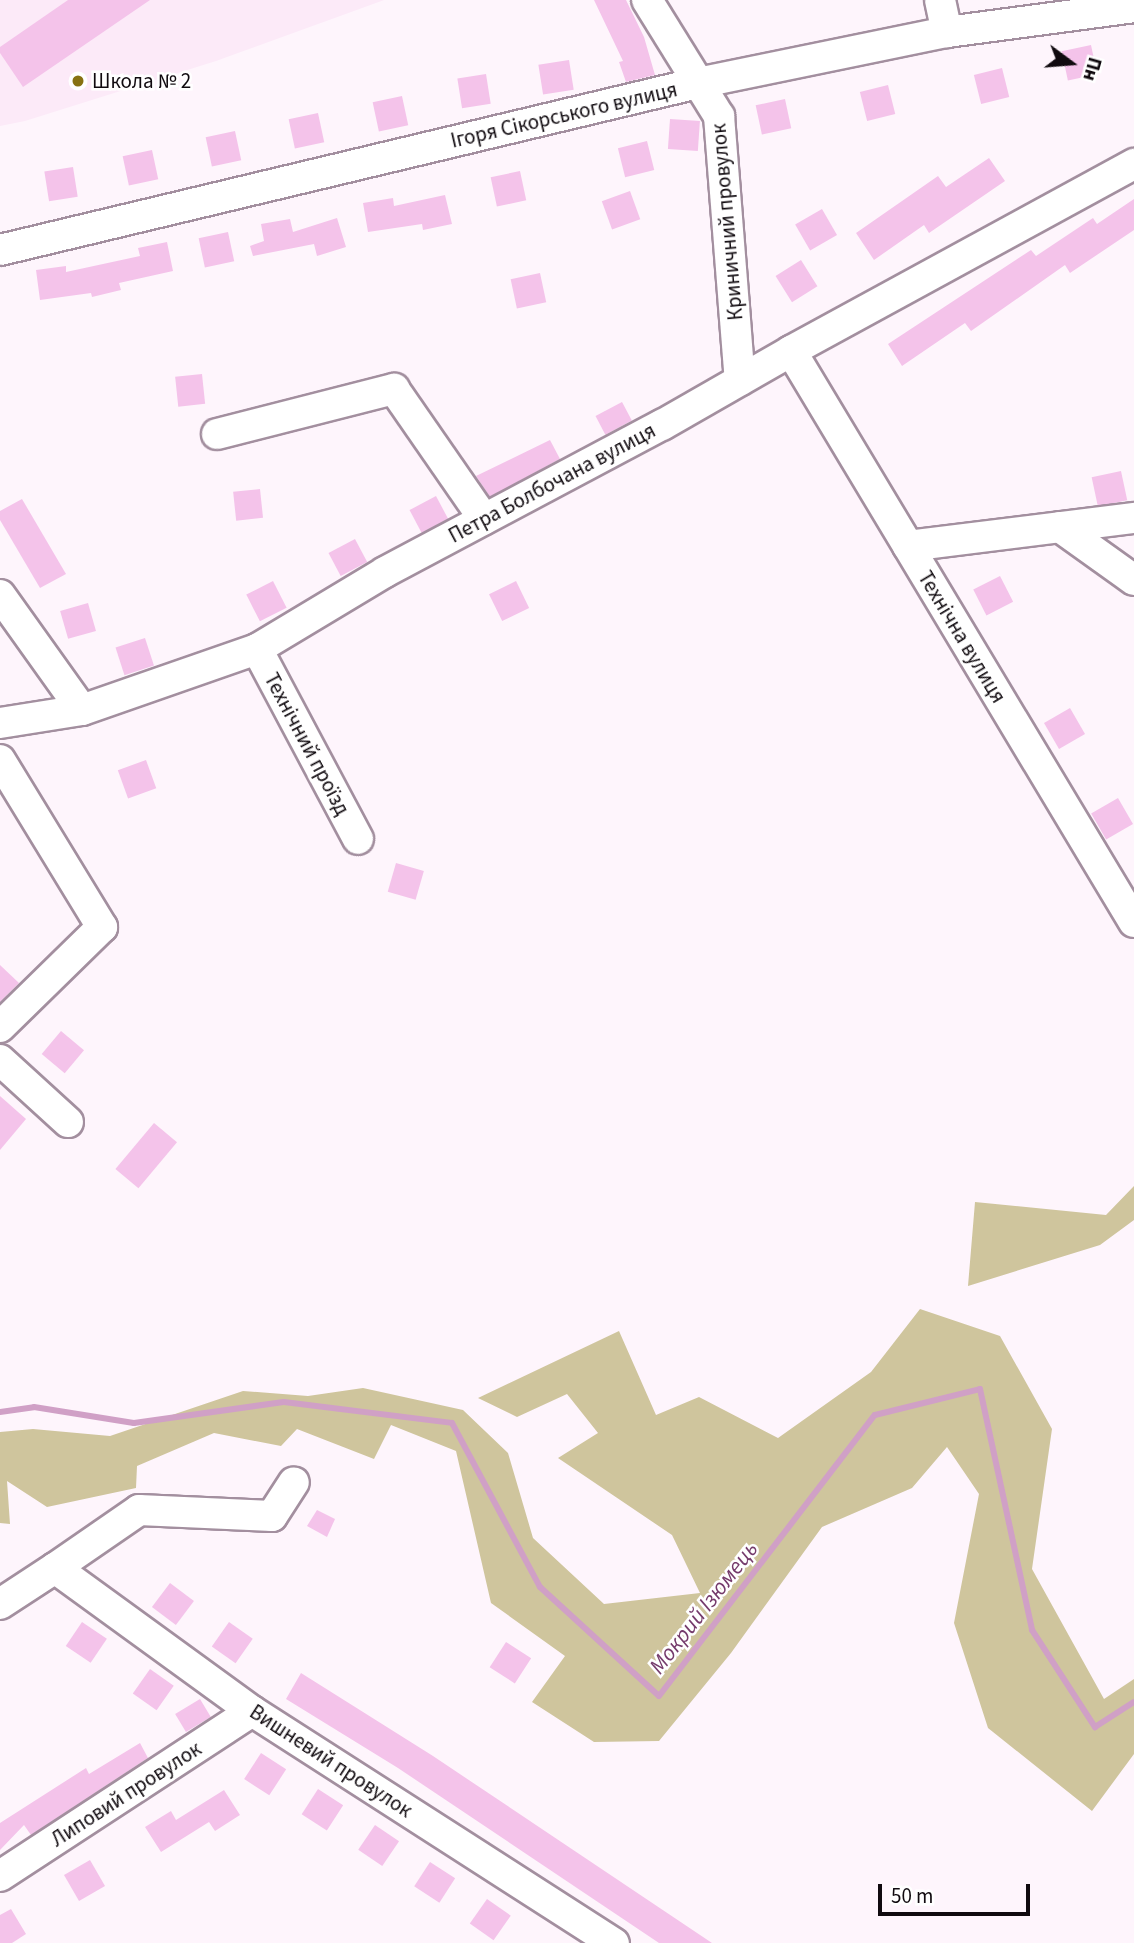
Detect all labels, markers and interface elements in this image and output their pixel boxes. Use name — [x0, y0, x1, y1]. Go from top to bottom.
north arrow — [1036, 28, 1106, 98]
text: Пн — [1075, 54, 1108, 84]
place label: Школа № 2 — [92, 68, 191, 94]
marker: Школа № 2 — [70, 73, 86, 89]
street label: Ігоря Сікорського вулиця — [448, 77, 680, 153]
street label: Криничний провулок — [706, 122, 748, 322]
street label: Петра Болбочана вулиця — [444, 418, 660, 548]
street label: Технічна вулиця — [913, 566, 1011, 708]
street label: Технічний проїзд — [259, 669, 355, 819]
water label: Мокрий Ізюмець — [644, 1536, 764, 1680]
street label: Вишневий провулок — [245, 1699, 417, 1823]
street label: Липовий провулок — [46, 1736, 206, 1852]
scale bar — [882, 1870, 1034, 1914]
text: 50 m — [891, 1881, 933, 1911]

